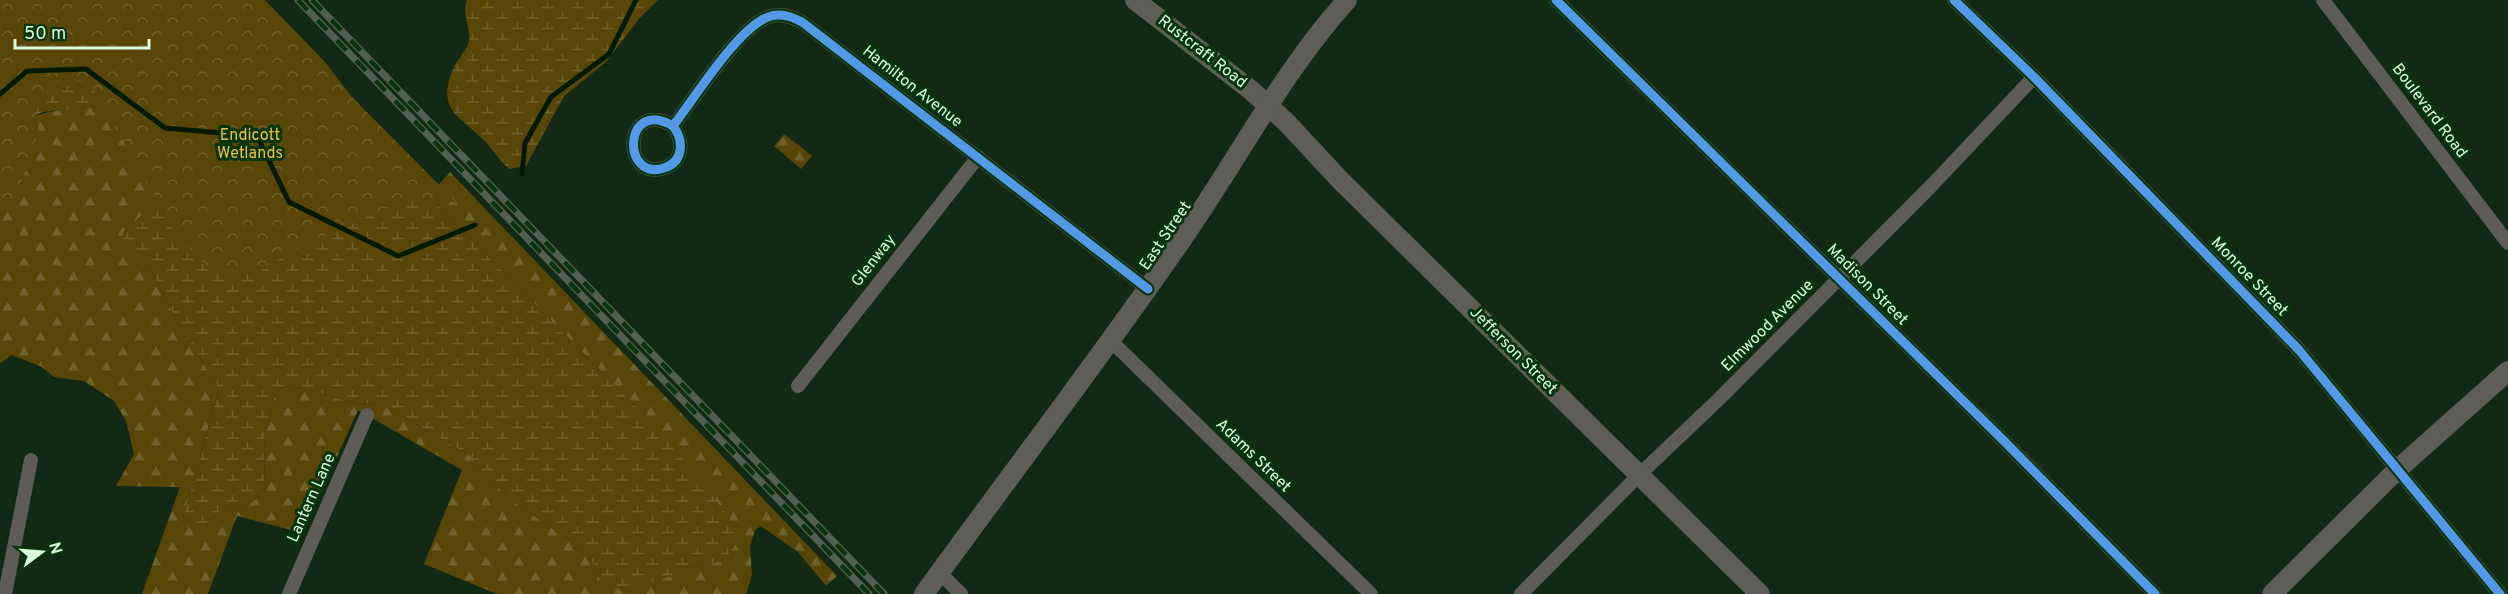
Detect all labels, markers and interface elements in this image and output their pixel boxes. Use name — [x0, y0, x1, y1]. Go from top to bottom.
street label: Rustcraft Road — [1154, 11, 1250, 93]
scale bar — [15, 12, 148, 50]
text: 50 m — [24, 23, 66, 46]
street label: Hamilton Avenue — [858, 42, 966, 132]
street label: Boulevard Road — [2387, 60, 2471, 162]
park label: Endicott Wetlands — [217, 126, 283, 164]
street label: East Street — [1136, 198, 1196, 274]
street label: Glenway — [847, 231, 901, 291]
street label: Monroe Street — [2206, 233, 2292, 321]
street label: Madison Street — [1822, 240, 1912, 330]
street label: Elmwood Avenue — [1718, 276, 1818, 376]
street label: Jefferson Street — [1465, 303, 1561, 399]
street label: Adams Street — [1211, 415, 1295, 497]
street label: Lantern Lane — [283, 450, 341, 546]
north arrow — [12, 522, 72, 582]
text: N — [43, 540, 66, 557]

